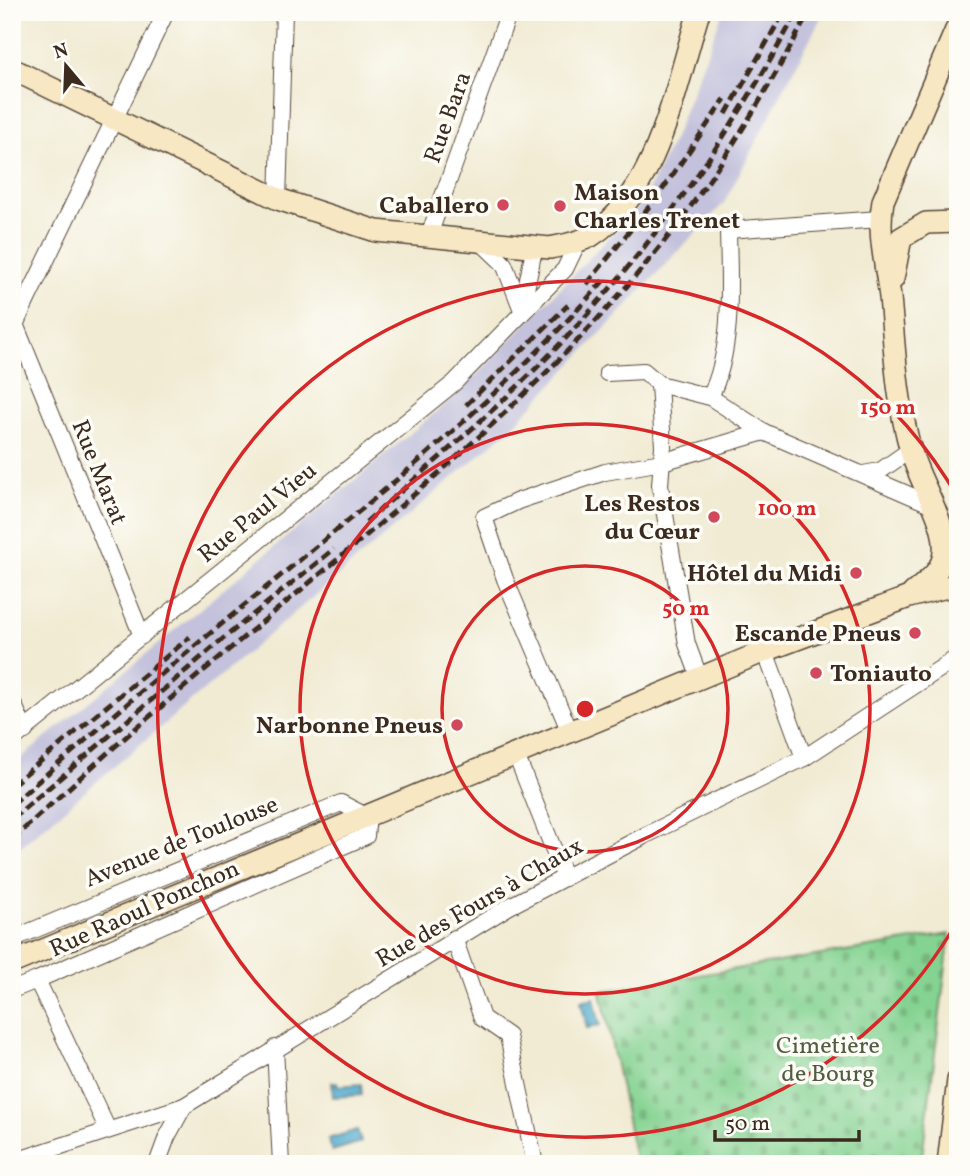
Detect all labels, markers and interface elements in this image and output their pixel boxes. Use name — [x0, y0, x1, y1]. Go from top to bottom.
north arrow — [32, 32, 102, 102]
text: N — [50, 37, 72, 66]
street label: Rue Bara — [417, 67, 481, 168]
place label: Maison Charles Trenet — [574, 177, 740, 239]
place label: Caballero — [379, 190, 489, 224]
marker: Caballero — [495, 197, 511, 213]
marker: Maison Charles Trenet — [552, 198, 568, 214]
text: 150 m — [860, 394, 916, 423]
street label: Rue Marat — [62, 415, 135, 530]
street label: Rue Paul Vieu — [192, 455, 325, 572]
place label: Les Restos du Cœur — [584, 488, 700, 550]
text: 100 m — [757, 495, 817, 524]
marker: Les Restos du Cœur — [706, 509, 722, 525]
place label: Hôtel du Midi — [687, 558, 842, 592]
marker: Hôtel du Midi — [848, 565, 864, 581]
text: 50 m — [662, 595, 710, 624]
place label: Escande Pneus — [735, 618, 901, 652]
marker: Escande Pneus — [907, 625, 923, 641]
place label: Toniauto — [830, 658, 932, 692]
marker: Toniauto — [808, 665, 824, 681]
centre of rings — [573, 697, 597, 721]
place label: Narbonne Pneus — [256, 710, 443, 744]
marker: Narbonne Pneus — [449, 717, 465, 733]
street label: Avenue de Toulouse — [80, 788, 284, 897]
street label: Rue des Fours à Chaux — [370, 830, 590, 977]
street label: Rue Raoul Ponchon — [44, 853, 245, 967]
park label: Cimetière de Bourg — [776, 1030, 880, 1092]
scale bar — [715, 1099, 858, 1143]
text: 50 m — [725, 1110, 770, 1139]

